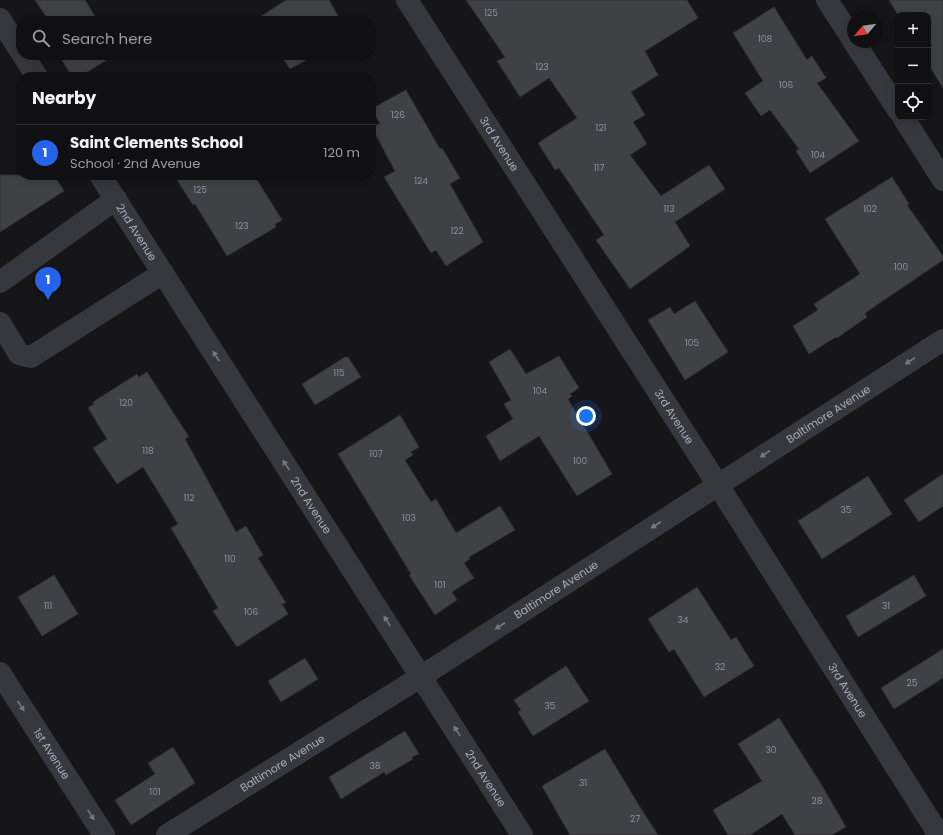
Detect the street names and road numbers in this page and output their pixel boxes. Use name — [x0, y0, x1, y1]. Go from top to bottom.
street label: 3rd Avenue — [476, 113, 523, 175]
street label: 2nd Avenue — [112, 201, 161, 264]
street label: Baltimore Avenue — [783, 381, 874, 447]
street label: 3rd Avenue — [651, 386, 698, 447]
street label: 2nd Avenue — [287, 474, 336, 537]
street label: Baltimore Avenue — [511, 556, 601, 623]
street label: 3rd Avenue — [824, 660, 871, 721]
street label: 1st Avenue — [30, 725, 74, 782]
street label: Baltimore Avenue — [237, 730, 328, 796]
street label: 2nd Avenue — [461, 747, 510, 810]

